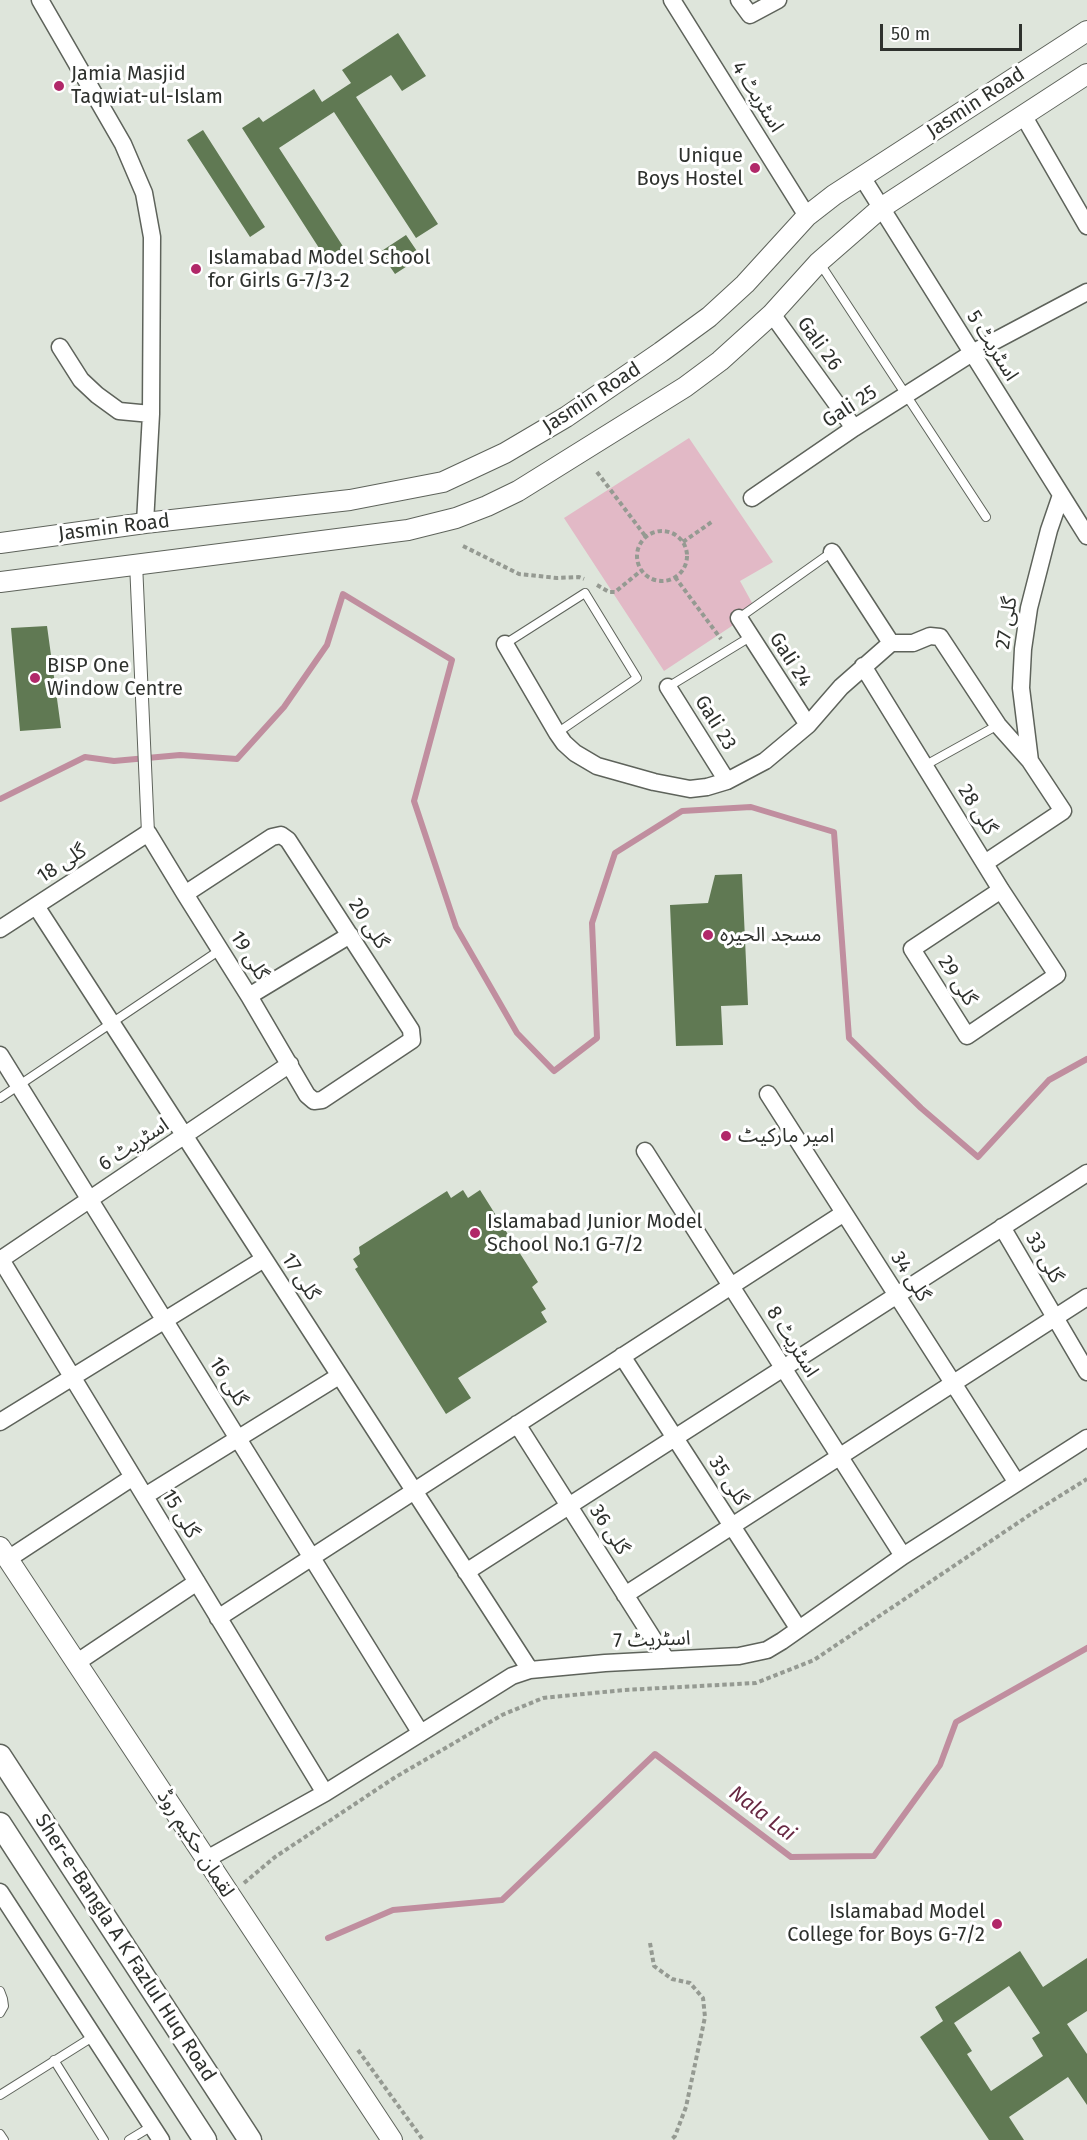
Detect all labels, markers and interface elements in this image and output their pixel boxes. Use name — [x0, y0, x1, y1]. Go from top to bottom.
scale bar — [883, 12, 1026, 50]
text: 50 m — [891, 23, 930, 45]
street label: اسٹریٹ 4 — [726, 57, 788, 137]
place label: Jamia Masjid Taqwiat-ul-Islam — [71, 62, 223, 109]
street label: Jasmin Road — [922, 62, 1030, 144]
marker: Jamia Masjid Taqwiat-ul-Islam — [52, 79, 66, 93]
place label: Unique Boys Hostel — [637, 144, 743, 191]
marker: Unique Boys Hostel — [748, 161, 762, 175]
place label: Islamabad Model School for Girls G-7/3-2 — [208, 246, 430, 293]
marker: Islamabad Model School for Girls G-7/3-2 — [189, 262, 203, 276]
street label: اسٹریٹ 5 — [961, 306, 1023, 386]
street label: Gali 26 — [791, 312, 847, 376]
street label: Jasmin Road — [538, 357, 646, 439]
street label: Gali 25 — [818, 381, 882, 433]
street label: Jasmin Road — [57, 509, 171, 547]
street label: گلی 27 — [991, 595, 1023, 651]
street label: Gali 24 — [764, 628, 816, 692]
place label: BISP One Window Centre — [47, 654, 183, 701]
marker: BISP One Window Centre — [28, 671, 42, 685]
street label: Gali 23 — [689, 691, 741, 755]
street label: گلی 28 — [952, 780, 1002, 840]
street label: گلی 18 — [33, 839, 91, 889]
street label: گلی 20 — [343, 894, 393, 954]
place label: مسجد الحیرہ — [720, 923, 822, 947]
street label: گلی 19 — [225, 927, 273, 985]
marker: مسجد الحیرہ — [701, 928, 715, 942]
street label: گلی 29 — [932, 952, 982, 1010]
street label: اسٹریٹ 6 — [94, 1113, 174, 1177]
place label: امیر مارکیٹ — [738, 1124, 834, 1148]
marker: امیر مارکیٹ — [719, 1129, 733, 1143]
place label: Islamabad Junior Model School No.1 G-7/2 — [487, 1210, 702, 1257]
marker: Islamabad Junior Model School No.1 G-7/2 — [468, 1226, 482, 1240]
street label: گلی 33 — [1020, 1229, 1068, 1287]
street label: گلی 34 — [885, 1247, 935, 1307]
street label: گلی 17 — [276, 1249, 324, 1305]
street label: اسٹریٹ 8 — [761, 1302, 823, 1382]
street label: گلی 16 — [204, 1353, 252, 1411]
street label: گلی 35 — [703, 1452, 753, 1510]
street label: گلی 15 — [156, 1485, 204, 1543]
street label: گلی 36 — [584, 1500, 634, 1560]
street label: اسٹریٹ 7 — [613, 1627, 691, 1653]
water label: Nala Lai — [724, 1781, 800, 1847]
street label: لقمان حکیم روڈ — [151, 1786, 239, 1902]
street label: Sher-e-Bangla A K Fazlul Huq Road — [29, 1810, 221, 2086]
place label: Islamabad Model College for Boys G-7/2 — [787, 1900, 985, 1947]
marker: Islamabad Model College for Boys G-7/2 — [990, 1917, 1004, 1931]

